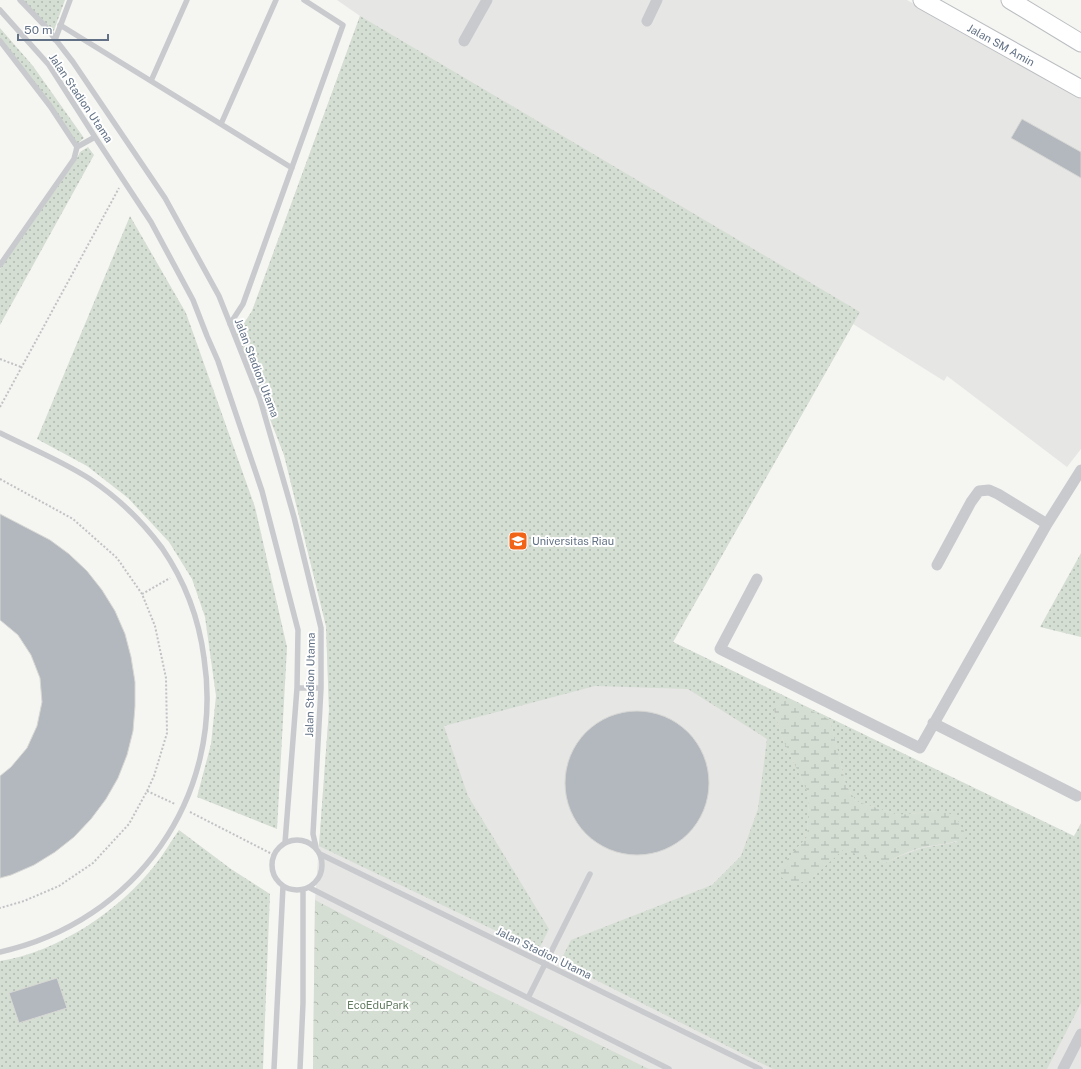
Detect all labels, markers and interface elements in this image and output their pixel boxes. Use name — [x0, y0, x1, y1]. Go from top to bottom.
scale bar — [18, 16, 108, 42]
street label: Jalan SM Amin — [965, 22, 1037, 68]
text: 50 m — [24, 23, 52, 37]
street label: Jalan Stadion Utama — [47, 51, 115, 145]
street label: Jalan Stadion Utama — [233, 317, 281, 419]
school or university icon: Universitas Riau — [507, 530, 529, 552]
place label: Universitas Riau — [532, 535, 614, 547]
street label: Jalan Stadion Utama — [303, 633, 317, 737]
street label: Jalan Stadion Utama — [494, 925, 594, 981]
park label: EcoEduPark — [347, 999, 409, 1011]

